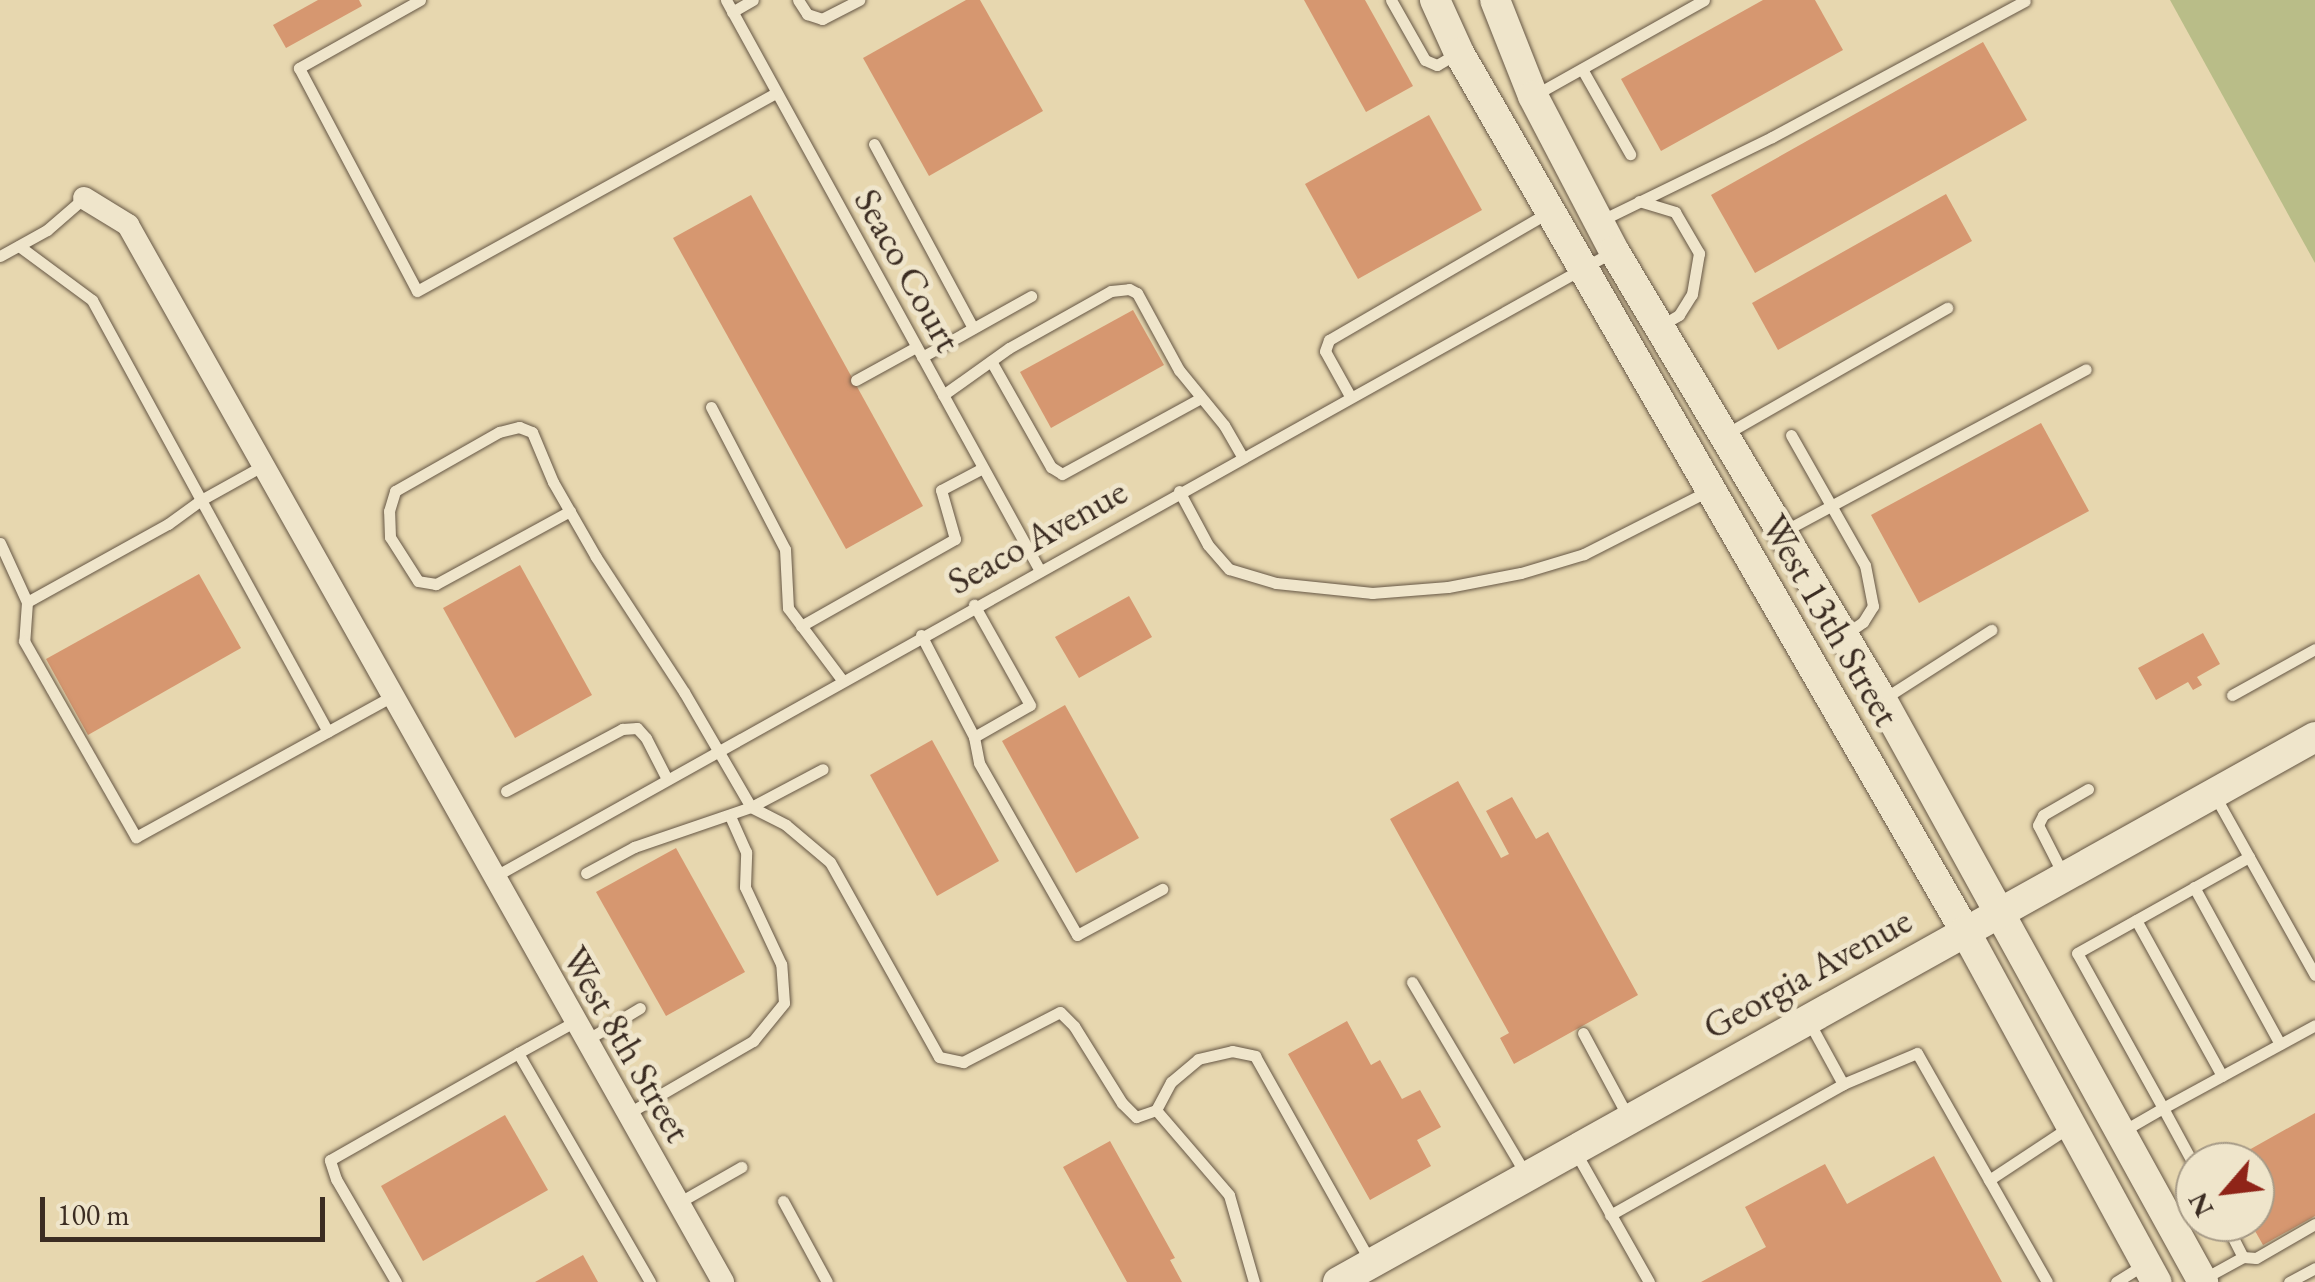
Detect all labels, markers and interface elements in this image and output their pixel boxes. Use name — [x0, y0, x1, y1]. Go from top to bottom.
street label: Seaco Court — [845, 181, 971, 359]
street label: Seaco Avenue — [939, 468, 1135, 604]
street label: West 13th Street — [1752, 506, 1910, 734]
street label: Georgia Avenue — [1695, 897, 1919, 1049]
street label: West 8th Street — [553, 938, 701, 1150]
north arrow — [2175, 1142, 2275, 1242]
scale bar — [45, 1177, 330, 1239]
text: N — [2179, 1187, 2221, 1224]
text: 100 m — [57, 1195, 130, 1234]

